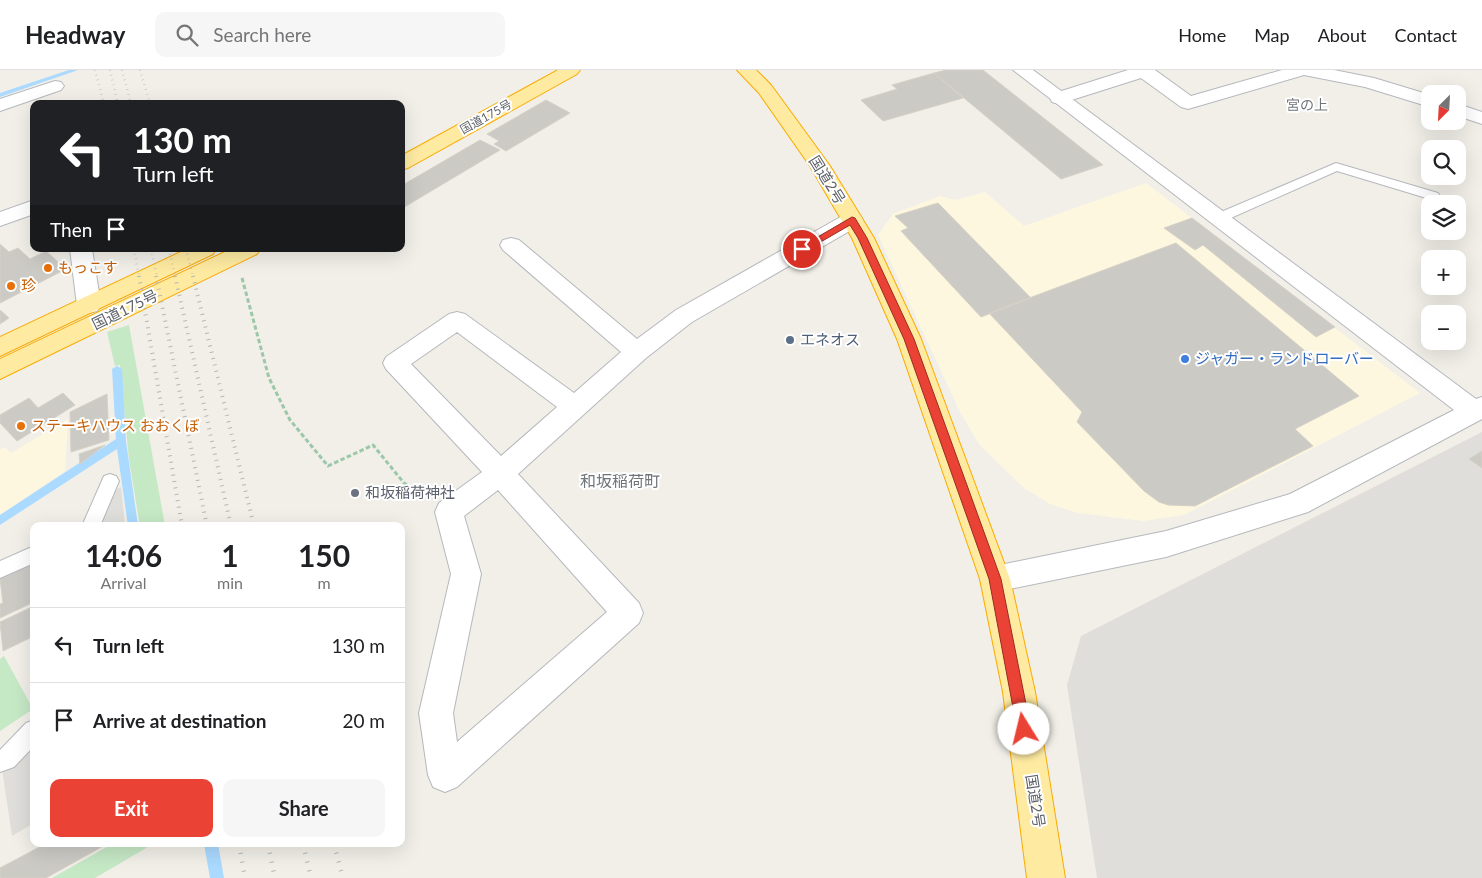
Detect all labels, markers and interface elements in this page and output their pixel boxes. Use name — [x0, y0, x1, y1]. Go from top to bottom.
search box — [155, 12, 505, 57]
text: Headway — [25, 20, 125, 49]
icon: search — [173, 21, 201, 49]
text: Search here — [213, 23, 311, 46]
text: Home — [1178, 24, 1226, 46]
text: Map — [1254, 24, 1290, 46]
text: About — [1318, 24, 1367, 46]
text: Contact — [1395, 24, 1457, 46]
north arrow — [1421, 85, 1466, 130]
map controls — [1421, 85, 1466, 350]
street label: 国道175号 — [457, 96, 514, 137]
district label: 宮の上 — [1286, 96, 1328, 113]
text: 130 m — [133, 118, 232, 160]
icon: left — [50, 120, 115, 185]
button: search — [1421, 140, 1466, 185]
street label: 国道2号 — [806, 152, 850, 207]
text: Turn left — [133, 160, 214, 187]
button: layers — [1421, 195, 1466, 240]
icon: arrive — [102, 215, 130, 243]
text: Then — [50, 218, 92, 241]
pin — [781, 228, 823, 270]
icon: arrive — [788, 235, 816, 263]
button: + — [1421, 250, 1466, 295]
place label: もっこす — [58, 258, 118, 276]
marker: もっこす — [42, 262, 54, 274]
place label: 珍 — [21, 276, 36, 294]
marker: 珍 — [5, 280, 17, 292]
street label: 国道175号 — [89, 285, 160, 333]
button: − — [1421, 305, 1466, 350]
place label: エネオス — [800, 330, 860, 348]
marker: エネオス — [784, 334, 796, 346]
place label: ジャガー・ランドローバー — [1195, 349, 1374, 367]
marker: ジャガー・ランドローバー — [1179, 353, 1191, 365]
place label: ステーキハウス おおくぼ — [31, 416, 200, 434]
marker: ステーキハウス おおくぼ — [15, 420, 27, 432]
district label: 和坂稲荷町 — [580, 471, 660, 490]
place label: 和坂稲荷神社 — [365, 483, 455, 501]
marker: 和坂稲荷神社 — [349, 487, 361, 499]
text: 14:06 — [85, 537, 162, 573]
text: 1 — [221, 537, 239, 573]
text: 150 — [298, 537, 350, 573]
text: Arrival — [100, 573, 147, 592]
text: min — [217, 573, 243, 592]
text: m — [317, 573, 331, 592]
icon: left — [50, 631, 78, 659]
text: Turn left — [93, 634, 164, 657]
text: 130 m — [331, 634, 385, 657]
position arrow — [997, 702, 1049, 754]
icon: arrive — [50, 706, 78, 734]
text: Arrive at destination — [93, 709, 266, 732]
text: 20 m — [342, 709, 385, 732]
street label: 国道2号 — [1023, 773, 1049, 829]
button: Exit — [50, 779, 213, 837]
button: Share — [223, 779, 385, 837]

